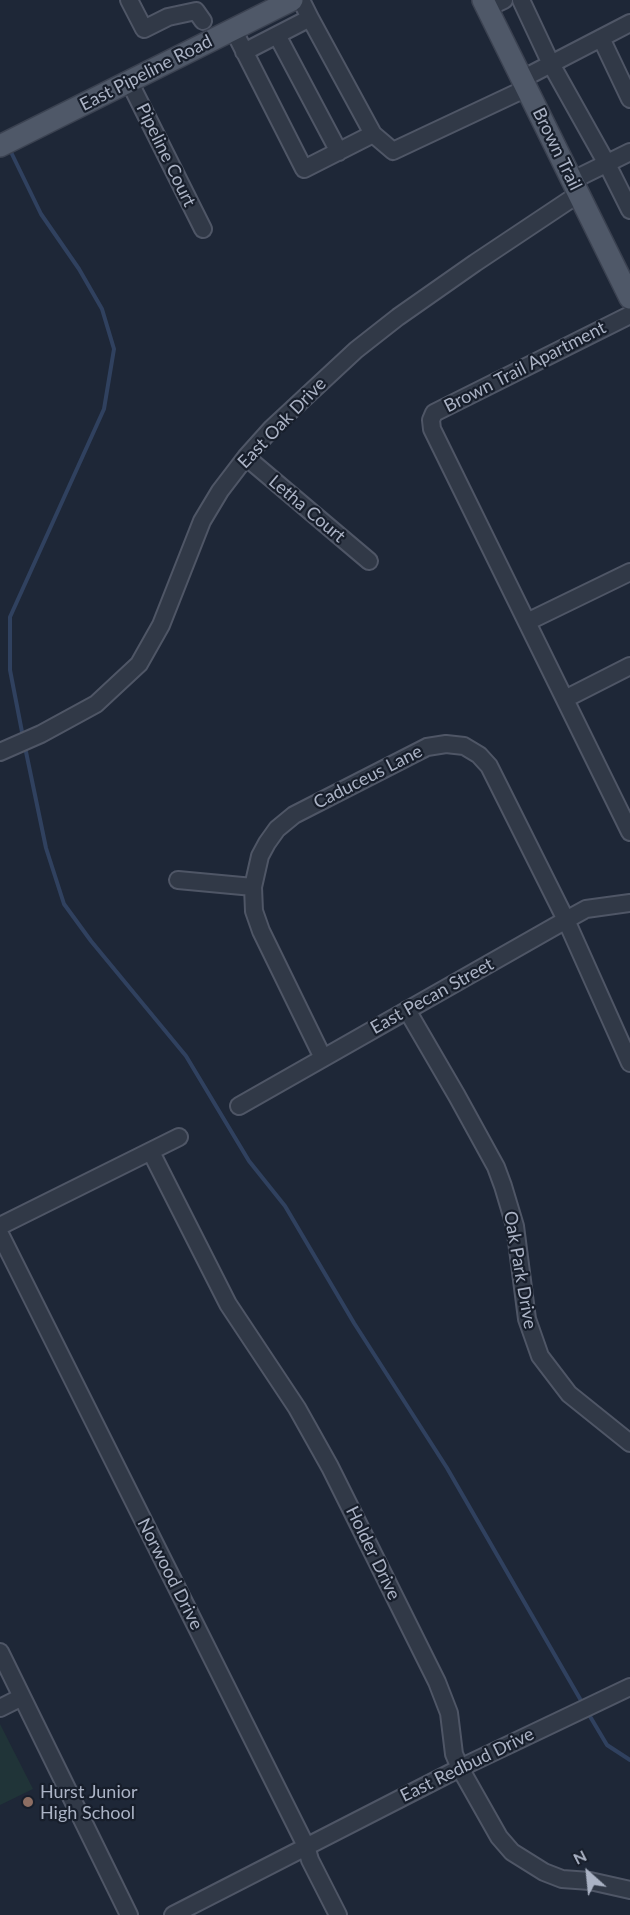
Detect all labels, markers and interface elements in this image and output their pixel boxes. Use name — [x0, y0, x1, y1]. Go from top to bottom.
street label: East Pipeline Road — [76, 30, 216, 116]
street label: Pipeline Court — [132, 100, 200, 210]
street label: Brown Trail — [528, 104, 586, 194]
street label: Brown Trail Apartment — [441, 317, 609, 417]
street label: East Oak Drive — [233, 373, 331, 473]
street label: Letha Court — [264, 471, 350, 547]
street label: Caduceus Lane — [310, 740, 426, 814]
street label: East Pecan Street — [367, 953, 497, 1039]
street label: Oak Park Drive — [499, 1209, 541, 1331]
street label: Holder Drive — [341, 1503, 405, 1603]
street label: Norwood Drive — [133, 1515, 207, 1633]
street label: East Redbud Drive — [397, 1723, 537, 1807]
place label: Hurst Junior High School — [40, 1781, 137, 1824]
marker: Hurst Junior High School — [21, 1795, 35, 1809]
north arrow — [558, 1843, 618, 1903]
text: N — [570, 1845, 589, 1868]

